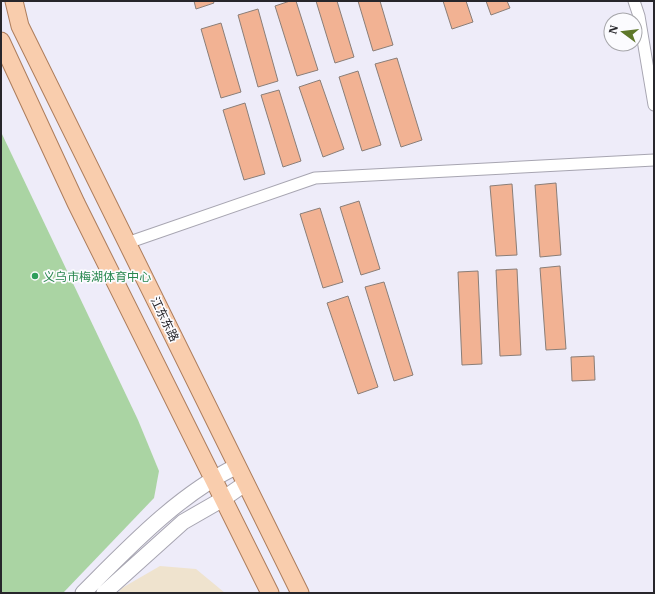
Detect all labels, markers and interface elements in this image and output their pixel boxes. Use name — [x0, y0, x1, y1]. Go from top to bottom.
north arrow — [603, 12, 643, 52]
text: N — [605, 23, 621, 35]
place label: 义乌市梅湖体育中心 — [43, 269, 151, 284]
marker: 义乌市梅湖体育中心 — [30, 271, 40, 281]
street label: 江东东路 — [148, 294, 182, 344]

